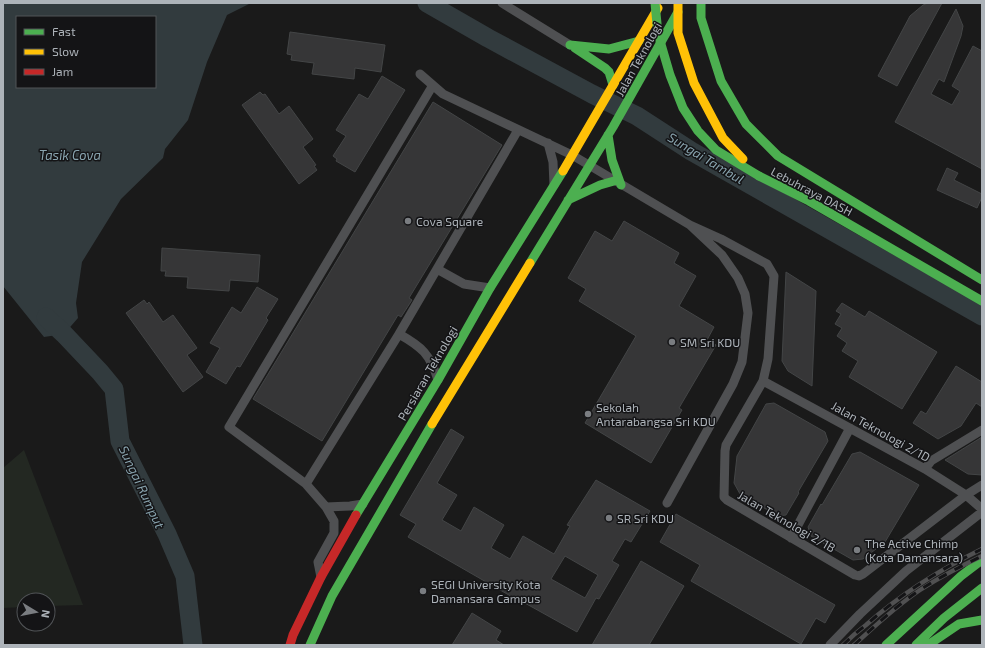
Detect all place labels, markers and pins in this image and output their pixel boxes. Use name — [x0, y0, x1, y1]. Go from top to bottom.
place label: Cova Square — [416, 214, 483, 228]
marker: Cova Square — [403, 216, 413, 226]
place label: SM Sri KDU — [680, 335, 740, 349]
marker: SM Sri KDU — [667, 337, 677, 347]
place label: Sekolah Antarabangsa Sri KDU — [596, 400, 716, 428]
marker: Sekolah Antarabangsa Sri KDU — [583, 409, 593, 419]
place label: SR Sri KDU — [617, 511, 674, 525]
marker: SR Sri KDU — [604, 513, 614, 523]
place label: The Active Chimp (Kota Damansara) — [865, 536, 963, 564]
marker: The Active Chimp (Kota Damansara) — [852, 545, 862, 555]
place label: SEGI University Kota Damansara Campus — [431, 577, 541, 605]
marker: SEGI University Kota Damansara Campus — [418, 586, 428, 596]

